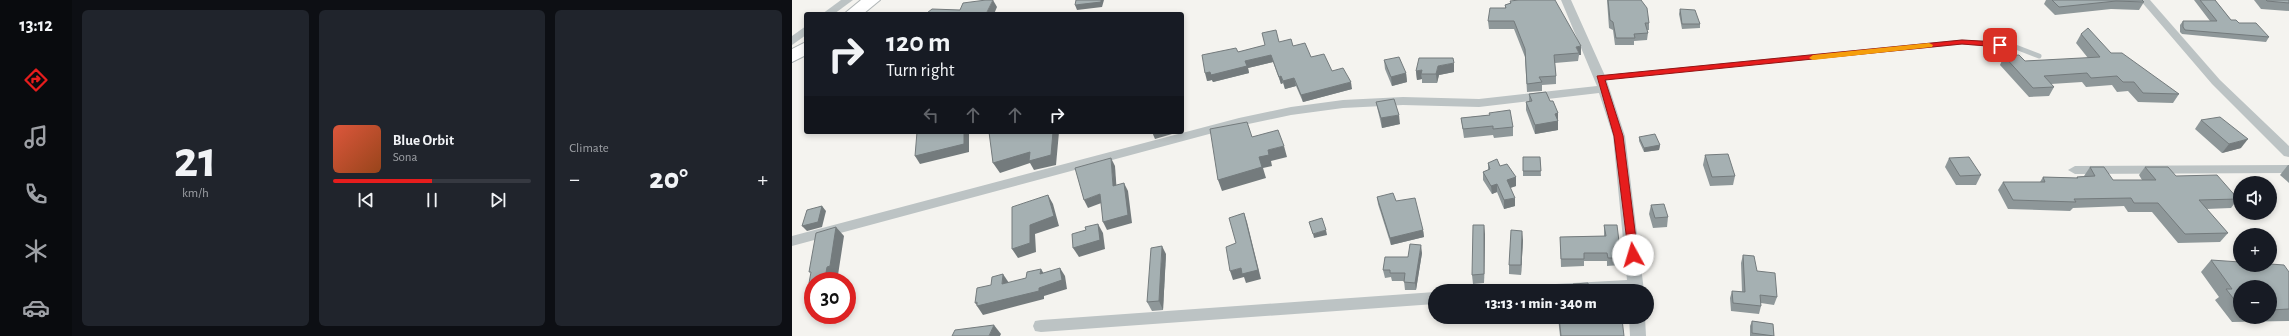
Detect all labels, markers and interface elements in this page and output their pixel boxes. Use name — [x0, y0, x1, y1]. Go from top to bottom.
text: 13:12 — [19, 17, 53, 35]
icon: right — [820, 28, 872, 80]
pin — [1983, 28, 2017, 62]
text: 120 m — [886, 29, 951, 57]
icon: arrive — [1989, 34, 2011, 56]
text: Turn right — [886, 62, 955, 80]
icon: directions — [22, 66, 50, 94]
icon: left — [920, 104, 942, 126]
icon: ahead — [962, 104, 984, 126]
icon: ahead — [1004, 104, 1026, 126]
icon: right — [1046, 104, 1068, 126]
icon: music — [22, 123, 50, 151]
text: Blue Orbit — [393, 133, 454, 148]
text: 21 — [174, 134, 217, 186]
text: Climate — [569, 142, 609, 155]
text: Sona — [393, 151, 418, 164]
text: 20° — [649, 164, 688, 194]
text: − — [569, 168, 580, 190]
text: + — [757, 168, 768, 190]
map controls — [2233, 176, 2277, 324]
button: sound — [2233, 176, 2277, 220]
icon: phone — [22, 180, 50, 208]
text: km/h — [182, 187, 209, 200]
icon: previous — [355, 189, 377, 211]
icon: pause — [421, 189, 443, 211]
icon: next — [487, 189, 509, 211]
button: + — [2233, 228, 2277, 272]
position arrow — [1612, 234, 1654, 276]
icon: climate — [22, 237, 50, 265]
speed limit sign: 30 — [804, 272, 856, 324]
button: − — [2233, 280, 2277, 324]
icon: car — [22, 294, 50, 322]
text: 13:13 · 1 min · 340 m — [1485, 296, 1597, 311]

